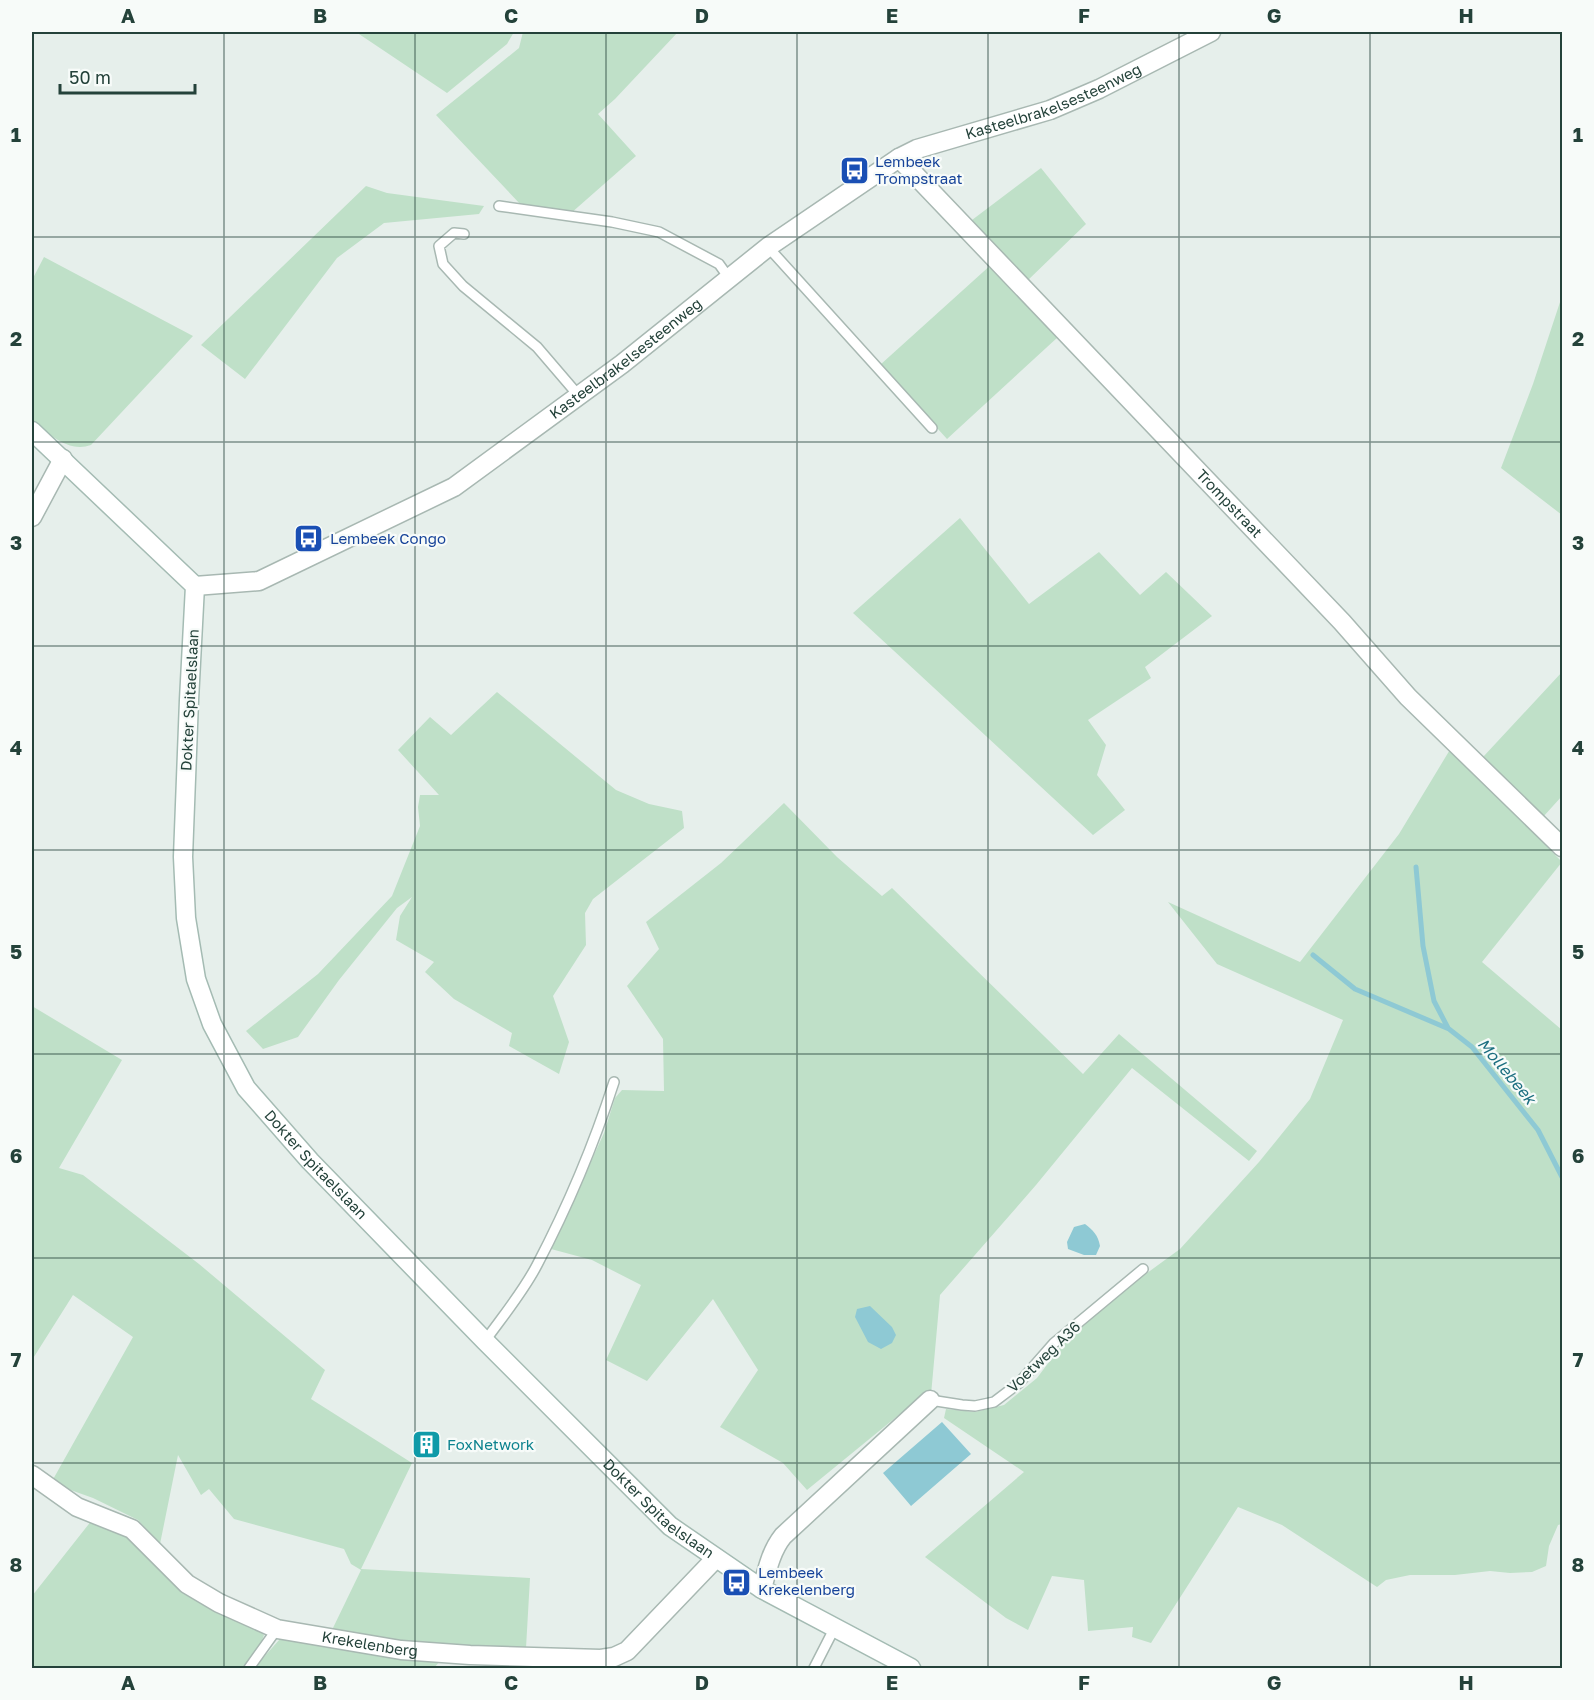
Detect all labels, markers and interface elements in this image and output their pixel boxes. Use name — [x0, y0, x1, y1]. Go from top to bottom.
text: A — [121, 3, 135, 27]
text: B — [313, 3, 327, 27]
text: C — [504, 3, 518, 27]
text: D — [695, 3, 709, 27]
text: E — [886, 3, 898, 27]
text: F — [1078, 3, 1090, 27]
text: G — [1267, 3, 1281, 27]
text: H — [1458, 3, 1474, 27]
scale bar — [60, 57, 195, 95]
street label: Kasteelbrakelsesteenweg — [963, 59, 1144, 142]
text: 50 m — [69, 66, 111, 88]
text: 1 — [11, 122, 21, 146]
text: 1 — [1573, 122, 1583, 146]
place label: Lembeek Trompstraat — [875, 152, 963, 187]
bus stop icon: Lembeek Trompstraat — [838, 155, 870, 187]
street label: Kasteelbrakelsesteenweg — [546, 294, 705, 422]
text: 2 — [10, 326, 22, 350]
text: 2 — [1572, 326, 1584, 350]
street label: Trompstraat — [1193, 465, 1267, 541]
bus stop icon: Lembeek Congo — [293, 523, 325, 555]
place label: Lembeek Congo — [330, 529, 446, 547]
text: 3 — [10, 530, 22, 554]
text: 3 — [1572, 530, 1584, 554]
street label: Dokter Spitaelslaan — [176, 628, 202, 771]
text: 4 — [10, 735, 22, 759]
text: 4 — [1572, 735, 1584, 759]
text: 5 — [10, 939, 22, 963]
text: 5 — [1572, 939, 1584, 963]
water label: Mollebeek — [1474, 1034, 1542, 1110]
street label: Dokter Spitaelslaan — [261, 1106, 371, 1222]
text: 6 — [10, 1143, 22, 1167]
text: 6 — [1572, 1143, 1584, 1167]
street label: Voetweg A36 — [1003, 1317, 1084, 1396]
text: 7 — [11, 1347, 22, 1371]
text: 7 — [1573, 1347, 1584, 1371]
building icon: FoxNetwork — [410, 1429, 442, 1461]
place label: FoxNetwork — [447, 1435, 535, 1453]
street label: Dokter Spitaelslaan — [600, 1454, 718, 1562]
text: 8 — [10, 1552, 22, 1576]
text: 8 — [1572, 1552, 1584, 1576]
place label: Lembeek Krekelenberg — [758, 1563, 855, 1598]
bus stop icon: Lembeek Krekelenberg — [721, 1566, 753, 1598]
street label: Krekelenberg — [320, 1627, 418, 1659]
text: A — [121, 1670, 135, 1694]
text: B — [313, 1670, 327, 1694]
text: C — [504, 1670, 518, 1694]
text: D — [695, 1670, 709, 1694]
text: E — [886, 1670, 898, 1694]
text: F — [1078, 1670, 1090, 1694]
text: G — [1267, 1670, 1281, 1694]
text: H — [1458, 1670, 1474, 1694]

